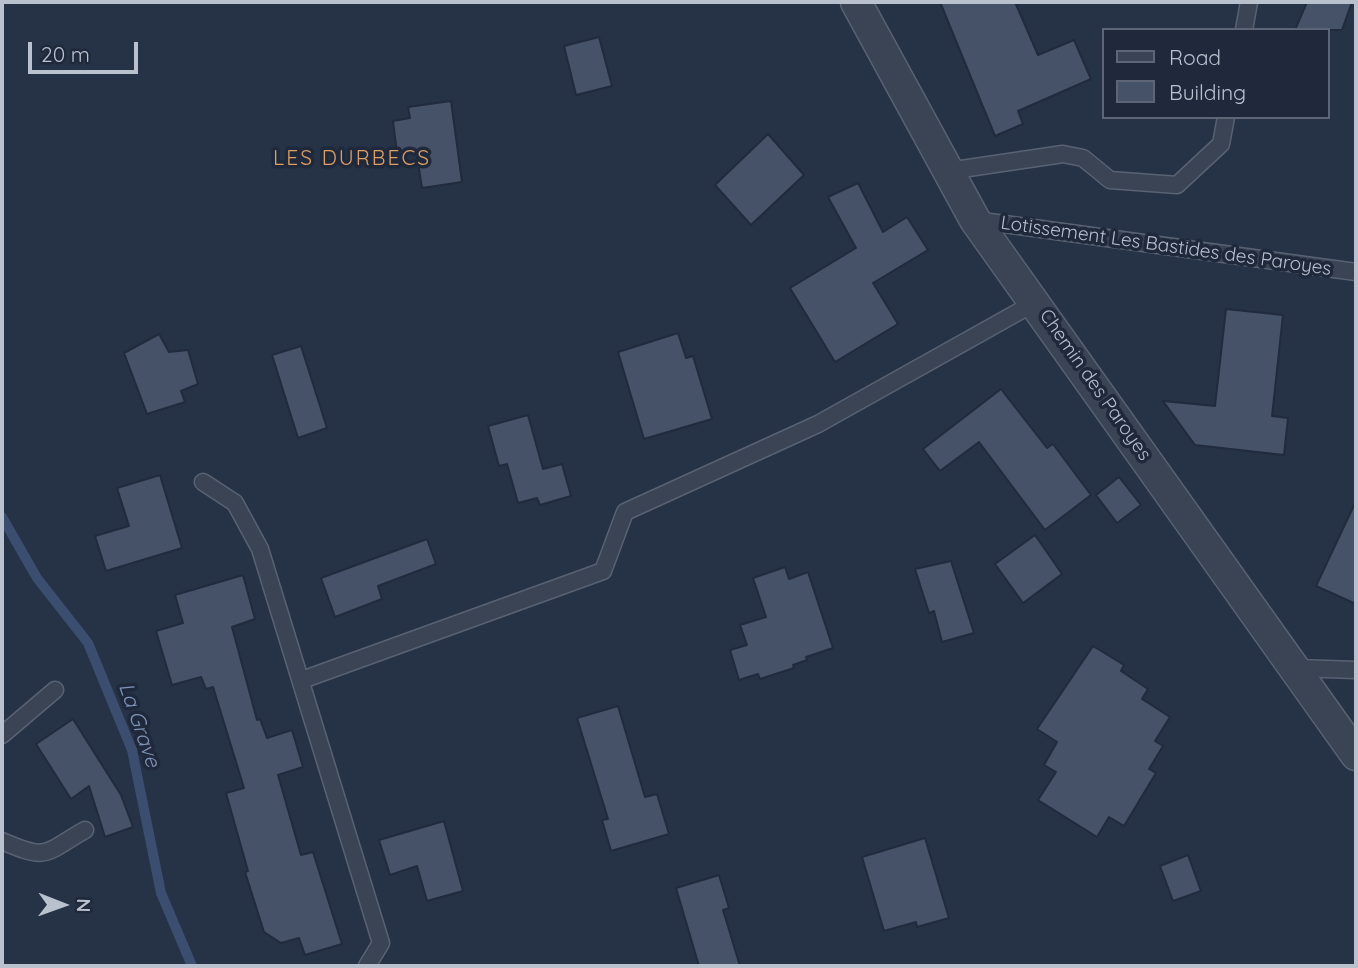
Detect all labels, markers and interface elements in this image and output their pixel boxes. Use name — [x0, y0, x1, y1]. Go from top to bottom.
scale bar — [32, 28, 142, 72]
legend — [1102, 28, 1330, 119]
text: 20 m — [41, 41, 90, 67]
text: Road — [1169, 44, 1221, 70]
text: Building — [1169, 79, 1246, 105]
district label: LES DURBECS — [274, 146, 430, 172]
street label: Lotissement Les Bastides des Paroyes — [999, 211, 1333, 281]
street label: Chemin des Paroyes — [1034, 305, 1156, 465]
water label: La Grave — [113, 680, 165, 770]
north arrow — [28, 870, 98, 940]
text: N — [72, 898, 96, 913]

